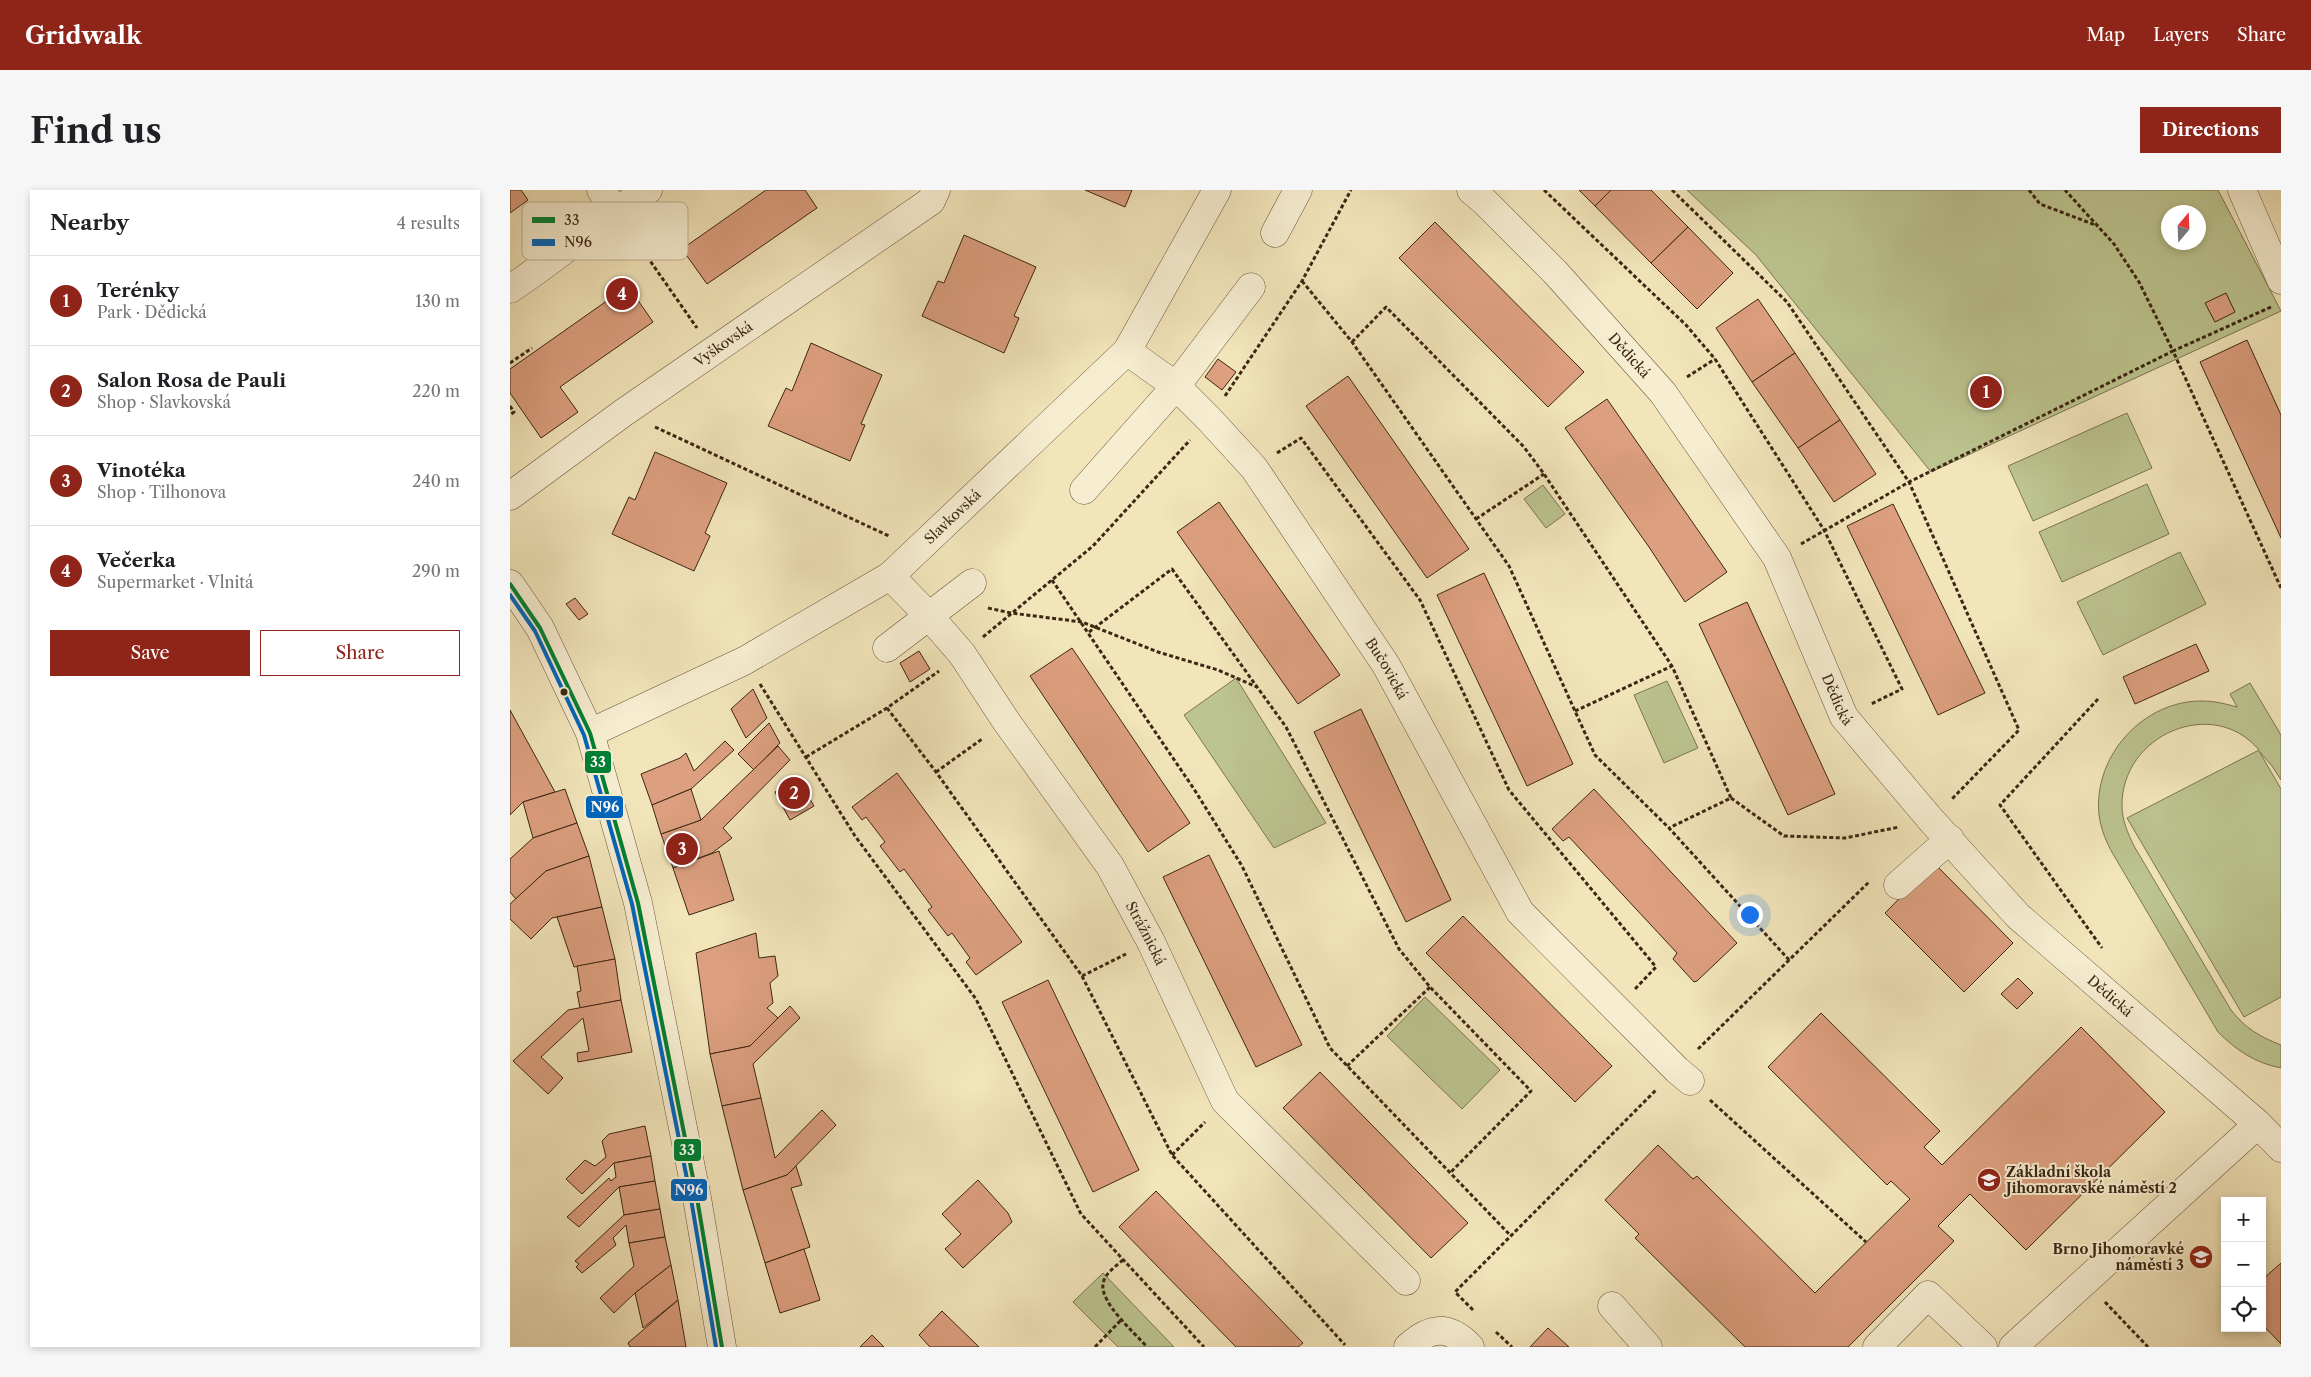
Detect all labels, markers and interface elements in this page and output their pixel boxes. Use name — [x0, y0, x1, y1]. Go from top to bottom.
text: Gridwalk — [25, 21, 142, 50]
text: Map — [2087, 24, 2125, 46]
text: Layers — [2153, 24, 2209, 46]
text: Share — [2237, 24, 2286, 46]
button: Directions — [2140, 107, 2281, 153]
text: Find us — [30, 109, 162, 152]
legend — [522, 202, 688, 260]
north arrow — [2161, 205, 2206, 250]
text: Nearby — [50, 210, 129, 235]
text: 33 — [564, 211, 579, 229]
text: 4 results — [397, 213, 460, 233]
text: N96 — [564, 233, 592, 251]
pin: 4 — [606, 275, 638, 313]
text: Terénky — [97, 279, 179, 302]
text: 1 — [62, 291, 70, 311]
text: 130 m — [415, 291, 460, 311]
text: Park · Dědická — [97, 302, 207, 322]
street label: Vyškovská — [690, 317, 757, 371]
street label: Dědická — [1604, 329, 1655, 382]
text: Salon Rosa de Pauli — [97, 369, 286, 392]
pin: 1 — [1970, 373, 2002, 411]
text: 2 — [61, 381, 71, 401]
text: 220 m — [412, 381, 460, 401]
text: Shop · Slavkovská — [97, 392, 231, 412]
text: Vinotéka — [97, 459, 186, 482]
text: 3 — [61, 471, 71, 491]
text: 240 m — [412, 471, 460, 491]
text: Shop · Tilhonova — [97, 482, 226, 502]
street label: Slavkovská — [920, 485, 985, 548]
text: Večerka — [97, 549, 176, 572]
text: 4 — [61, 561, 71, 581]
text: 290 m — [412, 561, 460, 581]
text: Supermarket · Vlnitá — [97, 572, 253, 592]
button: Save — [50, 630, 250, 676]
button: Share — [260, 630, 460, 676]
street label: Bučovická — [1361, 634, 1412, 703]
street label: Dědická — [1818, 671, 1857, 730]
unlabelled marker — [559, 687, 569, 697]
line badge: 33 — [584, 750, 612, 774]
text: 33 — [590, 753, 606, 771]
pin: 2 — [778, 774, 810, 812]
line badge: N96 — [585, 795, 624, 819]
text: N96 — [591, 798, 619, 816]
pin: 3 — [666, 830, 698, 868]
street label: Strážnická — [1122, 898, 1170, 969]
your location — [1737, 902, 1763, 928]
street label: Dědická — [2084, 971, 2137, 1021]
line badge: 33 — [673, 1138, 702, 1162]
text: 33 — [679, 1141, 695, 1159]
place label: Základní škola Jihomoravské náměstí 2 — [2003, 1163, 2177, 1197]
school or university icon: Základní škola Jihomoravské náměstí 2 — [1976, 1167, 2002, 1193]
line badge: N96 — [670, 1178, 708, 1202]
text: N96 — [675, 1181, 703, 1199]
map controls — [2221, 1197, 2266, 1332]
button: + — [2221, 1197, 2266, 1242]
place label: Brno Jihomoravké náměstí 3 — [2053, 1240, 2184, 1274]
button: − — [2221, 1242, 2266, 1287]
school or university icon: Brno Jihomoravké náměstí 3 — [2188, 1244, 2214, 1270]
button: locate — [2221, 1287, 2266, 1332]

